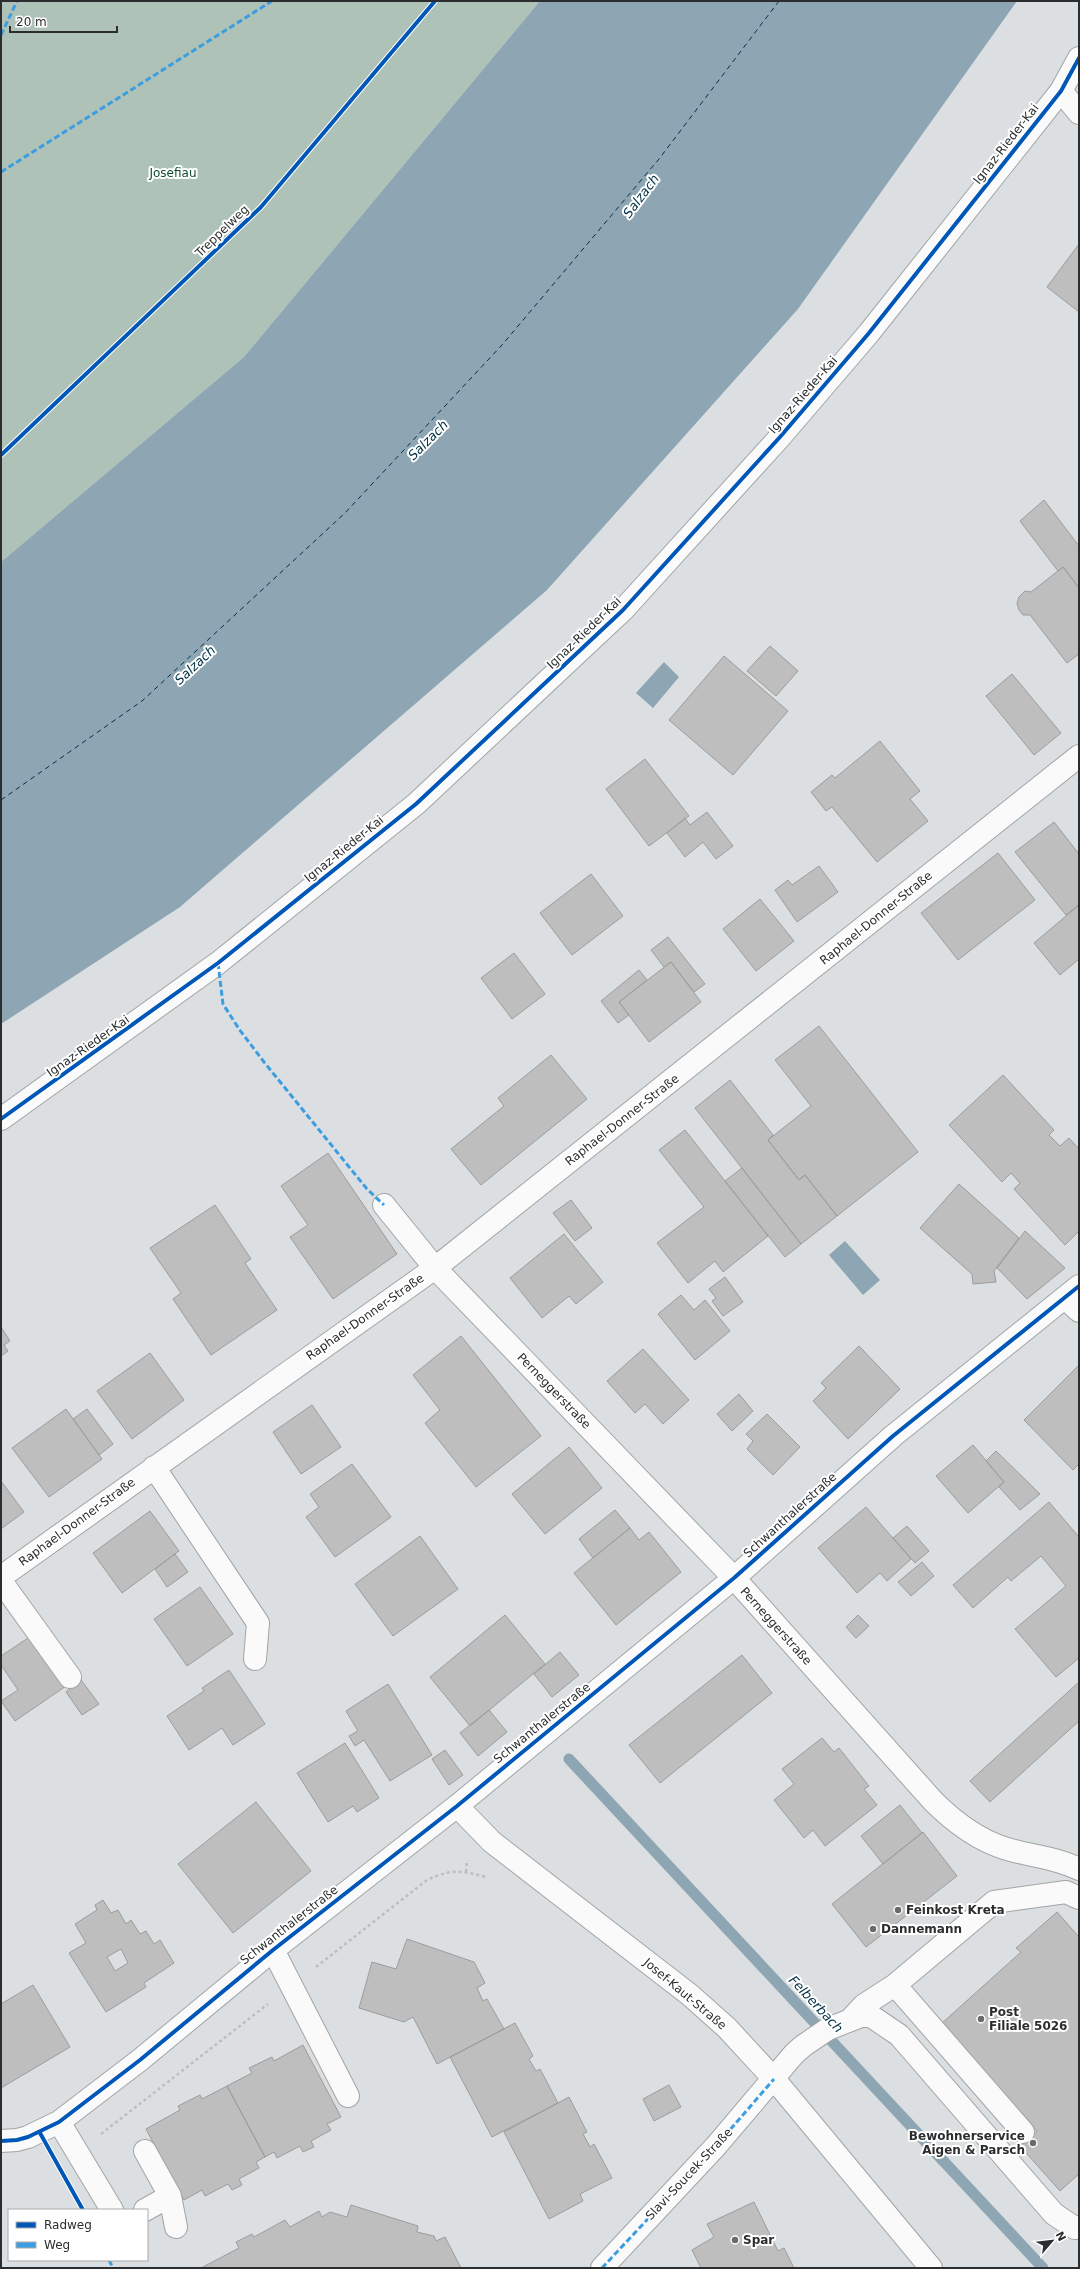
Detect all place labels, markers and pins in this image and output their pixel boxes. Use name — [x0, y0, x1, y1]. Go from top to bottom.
place label: Feinkost Kreta — [906, 1903, 1005, 1917]
marker: Feinkost Kreta — [893, 1905, 903, 1915]
place label: Dannemann — [881, 1922, 962, 1936]
marker: Dannemann — [868, 1924, 878, 1934]
place label: Post Filiale 5026 — [989, 2005, 1067, 2033]
marker: Post Filiale 5026 — [976, 2014, 986, 2024]
place label: Bewohnerservice Aigen & Parsch — [909, 2129, 1025, 2157]
marker: Bewohnerservice Aigen & Parsch — [1028, 2138, 1038, 2148]
place label: Spar — [743, 2233, 774, 2247]
marker: Spar — [730, 2235, 740, 2245]

